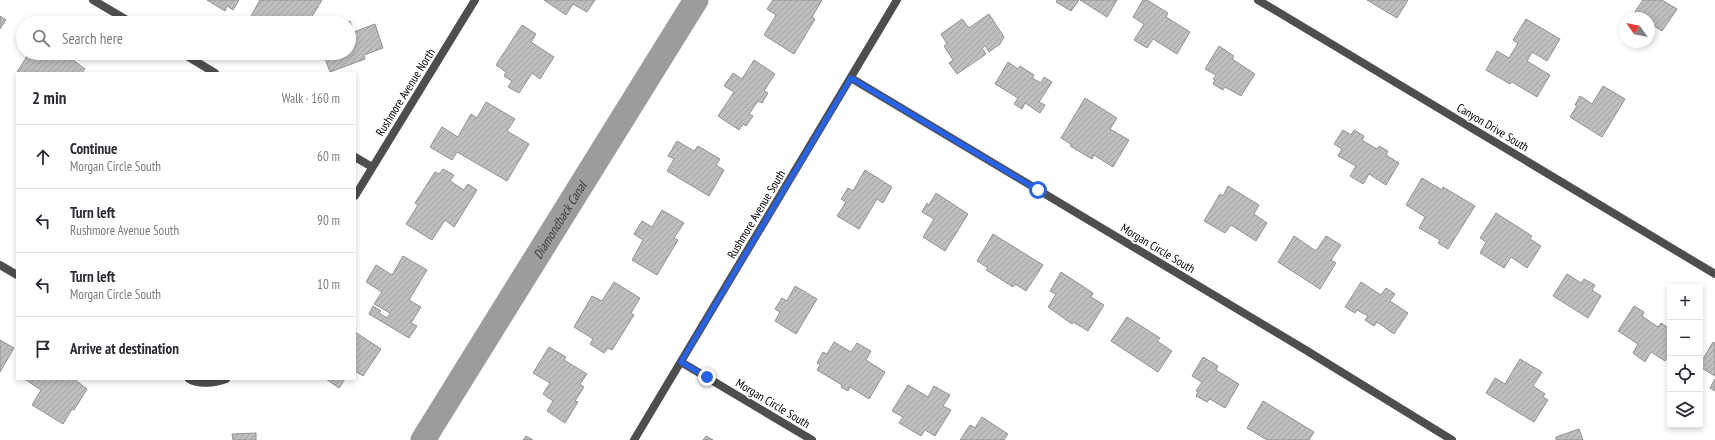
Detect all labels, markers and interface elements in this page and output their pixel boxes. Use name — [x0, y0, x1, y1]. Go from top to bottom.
north arrow — [1619, 12, 1655, 48]
search box — [16, 16, 356, 60]
icon: search — [30, 27, 52, 49]
text: Search here — [62, 29, 123, 48]
street label: Rushmore Avenue North — [372, 45, 438, 139]
text: 2 min — [32, 87, 66, 109]
text: Walk · 160 m — [282, 90, 340, 107]
street label: Canyon Drive South — [1454, 100, 1532, 154]
text: Continue — [70, 139, 117, 158]
icon: ahead — [32, 146, 54, 168]
text: 60 m — [317, 148, 340, 165]
text: Morgan Circle South — [70, 158, 161, 175]
street label: Rushmore Avenue South — [724, 167, 788, 261]
water label: Diamondback Canal — [529, 176, 591, 262]
route start — [1029, 181, 1047, 199]
text: Turn left — [70, 203, 115, 222]
icon: left — [32, 210, 54, 232]
text: 90 m — [317, 212, 340, 229]
street label: Morgan Circle South — [1118, 220, 1198, 276]
text: Rushmore Avenue South — [70, 222, 179, 239]
text: Turn left — [70, 267, 115, 286]
icon: left — [32, 274, 54, 296]
text: 10 m — [317, 276, 340, 293]
map controls — [1667, 284, 1703, 428]
button: + — [1667, 284, 1703, 320]
text: Morgan Circle South — [70, 286, 161, 303]
button: − — [1667, 320, 1703, 356]
icon: arrive — [32, 338, 54, 360]
text: Arrive at destination — [70, 339, 179, 358]
button: locate — [1667, 356, 1703, 392]
route end — [698, 368, 716, 386]
street label: Morgan Circle South — [733, 375, 813, 431]
button: layers — [1667, 392, 1703, 428]

